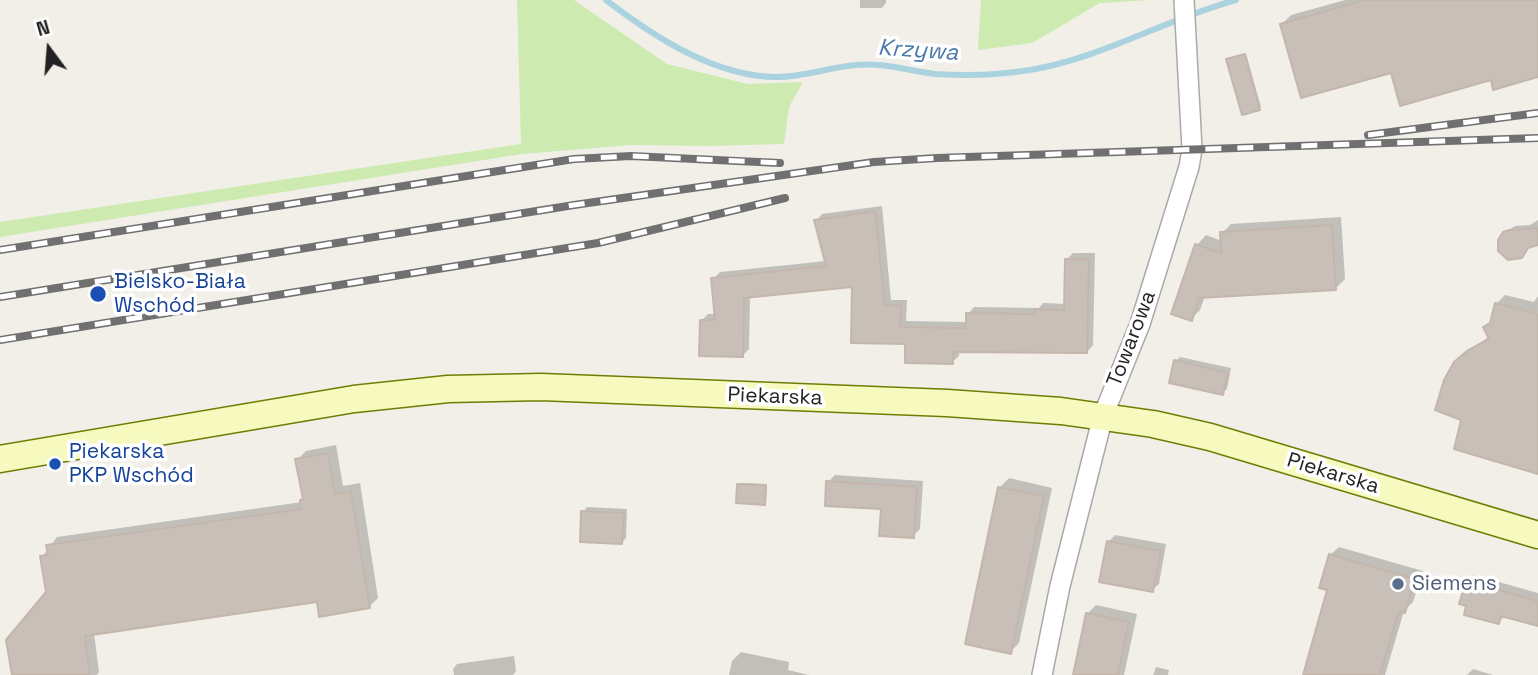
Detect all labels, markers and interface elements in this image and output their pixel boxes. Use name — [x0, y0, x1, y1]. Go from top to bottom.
north arrow — [14, 14, 84, 84]
text: N — [34, 15, 53, 42]
water label: Krzywa — [877, 34, 959, 68]
place label: Bielsko-Biała Wschód — [114, 269, 246, 319]
marker: Bielsko-Biała Wschód — [88, 284, 108, 304]
street label: Towarowa — [1102, 287, 1162, 391]
street label: Piekarska — [727, 383, 823, 411]
place label: Piekarska PKP Wschód — [69, 439, 194, 489]
street label: Piekarska — [1284, 448, 1382, 500]
marker: Piekarska PKP Wschód — [47, 456, 63, 472]
place label: Siemens — [1412, 571, 1497, 597]
marker: Siemens — [1390, 576, 1406, 592]

